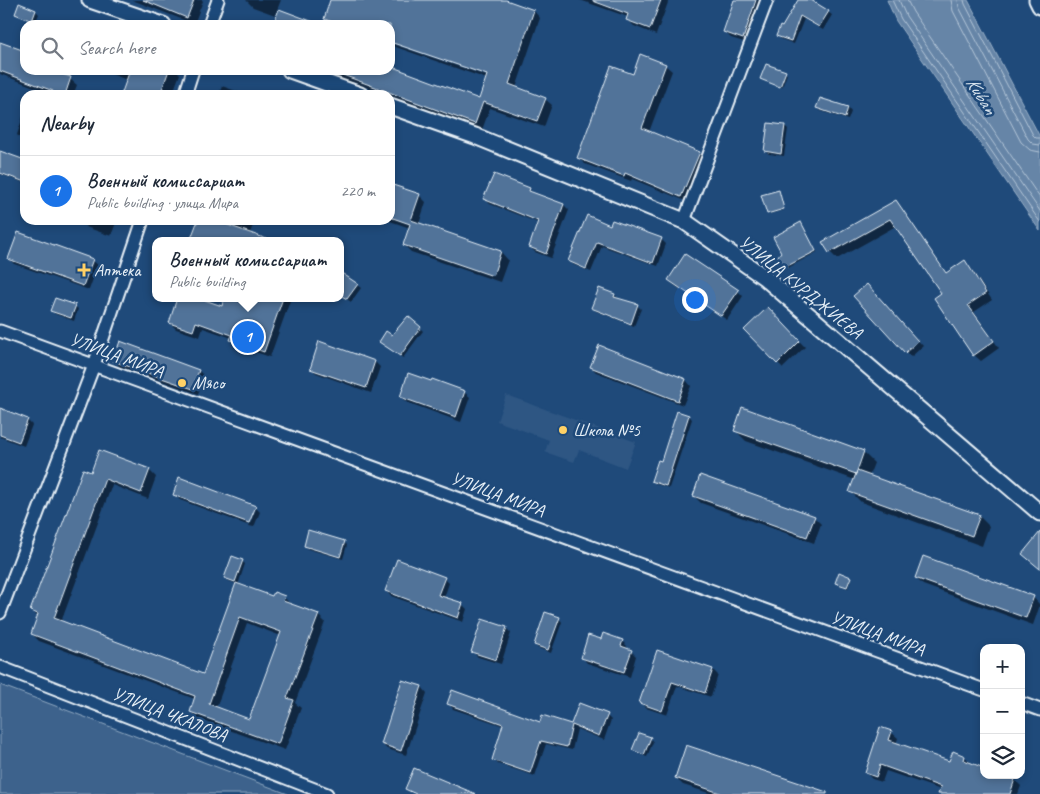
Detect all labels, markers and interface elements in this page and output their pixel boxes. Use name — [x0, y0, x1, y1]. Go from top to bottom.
search box — [20, 20, 395, 75]
icon: search — [38, 34, 66, 62]
text: Search here — [78, 36, 155, 60]
water label: Kuban — [960, 72, 1003, 120]
text: Nearby — [40, 110, 93, 136]
text: Военный комиссариат — [87, 169, 245, 193]
text: 1 — [52, 181, 60, 201]
text: 220 m — [341, 181, 375, 201]
text: Public building · улица Мира — [87, 193, 238, 213]
street label: УЛИЦА КУРДЖИЕВА — [735, 231, 868, 344]
popup — [152, 237, 344, 302]
text: Военный комиссариат — [169, 248, 327, 272]
place label: Аптека — [94, 259, 142, 281]
marker: Аптека — [78, 264, 90, 276]
text: Public building — [169, 272, 245, 292]
your location — [682, 287, 708, 313]
pin: 1 — [232, 318, 264, 356]
street label: УЛИЦА МИРА — [67, 328, 168, 382]
place label: Мясо — [192, 372, 226, 394]
marker: Мясо — [176, 377, 188, 389]
place label: Школа №5 — [573, 419, 641, 441]
marker: Школа №5 — [557, 424, 569, 436]
street label: УЛИЦА МИРА — [448, 467, 549, 521]
street label: УЛИЦА МИРА — [828, 606, 929, 660]
map controls — [980, 644, 1025, 779]
button: + — [980, 644, 1025, 689]
street label: УЛИЦА ЧКАЛОВА — [110, 682, 231, 746]
button: − — [980, 689, 1025, 734]
button: layers — [980, 734, 1025, 779]

